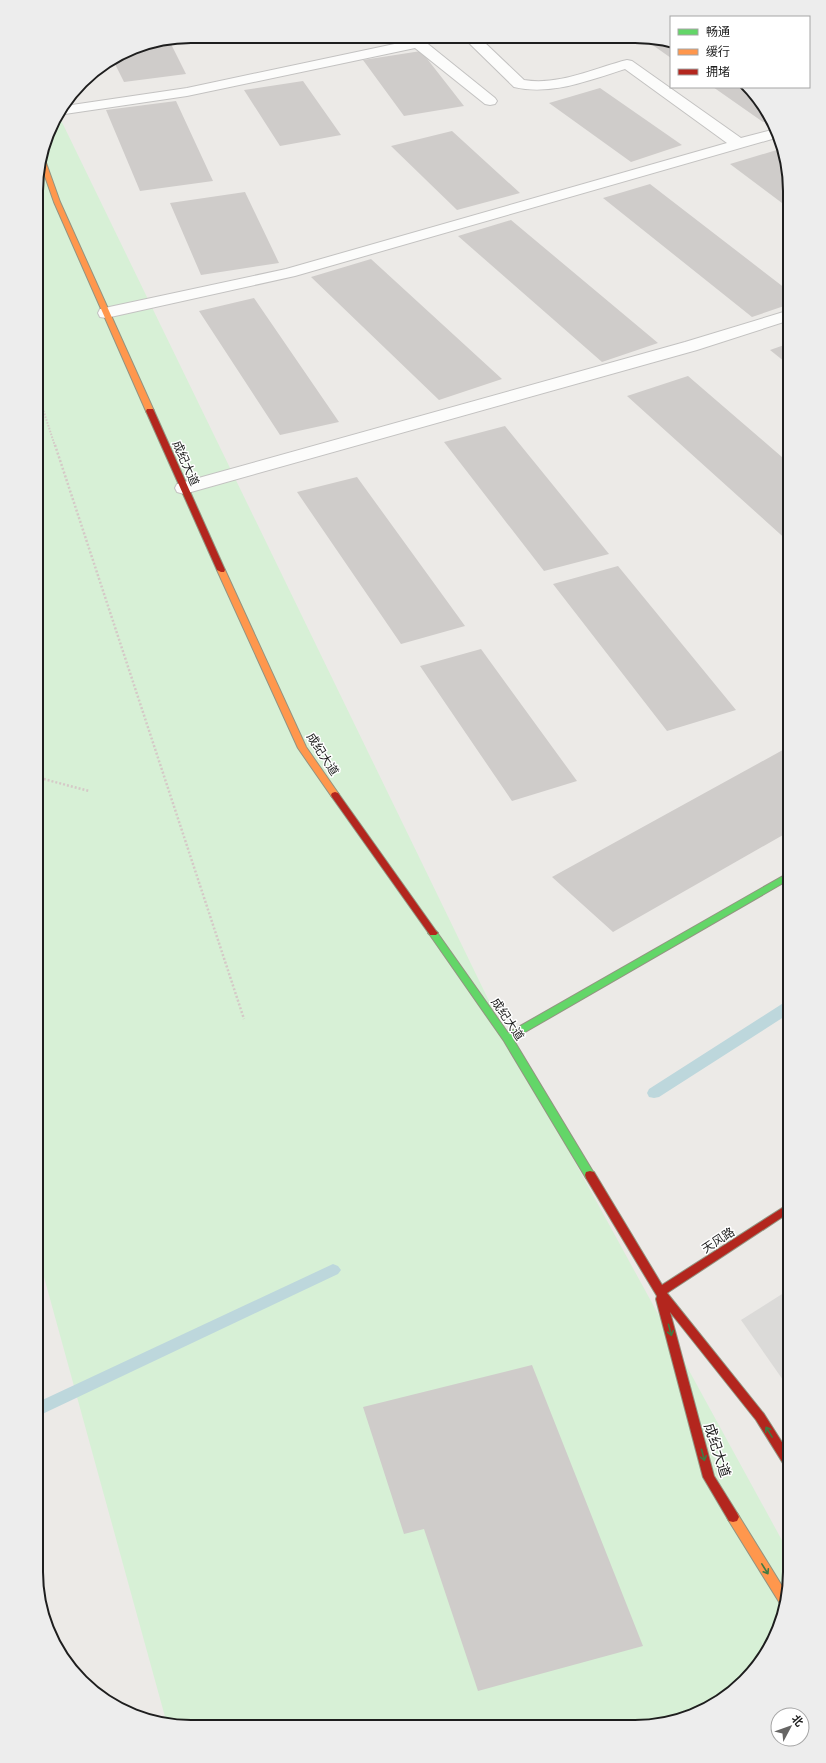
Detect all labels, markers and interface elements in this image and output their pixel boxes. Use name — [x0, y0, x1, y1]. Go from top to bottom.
legend — [670, 16, 810, 88]
text: 畅通 — [706, 23, 730, 40]
text: 缓行 — [706, 43, 730, 60]
text: 拥堵 — [706, 63, 730, 80]
street label: 成纪大道 — [168, 438, 204, 488]
street label: 成纪大道 — [303, 729, 343, 779]
street label: 成纪大道 — [488, 994, 528, 1044]
street label: 天风路 — [698, 1223, 738, 1257]
one-way arrow — [666, 1323, 674, 1336]
street label: 成纪大道 — [700, 1420, 736, 1480]
one-way arrow — [765, 1427, 773, 1438]
one-way arrow — [700, 1449, 707, 1462]
one-way arrow — [762, 1563, 770, 1575]
north arrow — [770, 1707, 810, 1747]
text: 北 — [789, 1711, 807, 1729]

